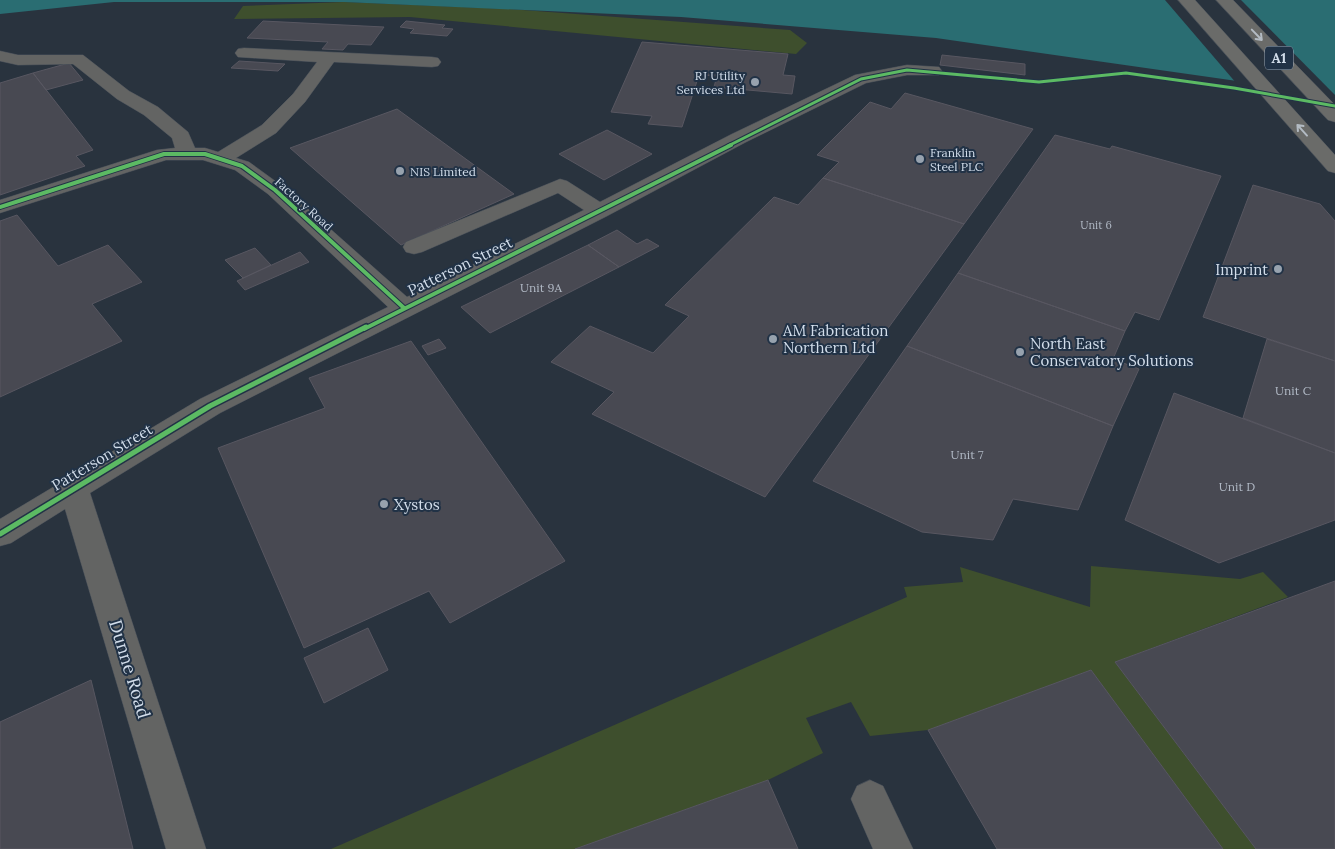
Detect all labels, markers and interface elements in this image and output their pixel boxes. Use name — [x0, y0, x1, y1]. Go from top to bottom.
one-way arrow — [1251, 29, 1263, 41]
road number: A1 — [1265, 46, 1293, 70]
place label: RJ Utility Services Ltd — [677, 68, 746, 97]
marker: RJ Utility Services Ltd — [749, 76, 761, 88]
one-way arrow — [1297, 124, 1308, 137]
place label: Franklin Steel PLC — [930, 145, 984, 174]
marker: Franklin Steel PLC — [914, 153, 926, 165]
place label: NIS Limited — [410, 164, 476, 179]
marker: NIS Limited — [394, 165, 406, 177]
street label: Factory Road — [272, 174, 336, 234]
house number: Unit 6 — [1080, 218, 1112, 232]
street label: Patterson Street — [404, 232, 516, 300]
place label: Imprint — [1215, 260, 1268, 279]
marker: Imprint — [1272, 263, 1284, 275]
house number: Unit 9A — [520, 280, 563, 295]
place label: AM Fabrication Northern Ltd — [782, 321, 888, 357]
marker: AM Fabrication Northern Ltd — [767, 333, 779, 345]
place label: North East Conservatory Solutions — [1030, 334, 1194, 370]
marker: North East Conservatory Solutions — [1014, 346, 1026, 358]
house number: Unit C — [1275, 383, 1312, 398]
street label: Patterson Street — [48, 419, 156, 495]
house number: Unit 7 — [950, 447, 984, 462]
house number: Unit D — [1219, 479, 1255, 494]
place label: Xystos — [394, 495, 440, 514]
marker: Xystos — [378, 498, 390, 510]
street label: Dunne Road — [104, 617, 156, 721]

